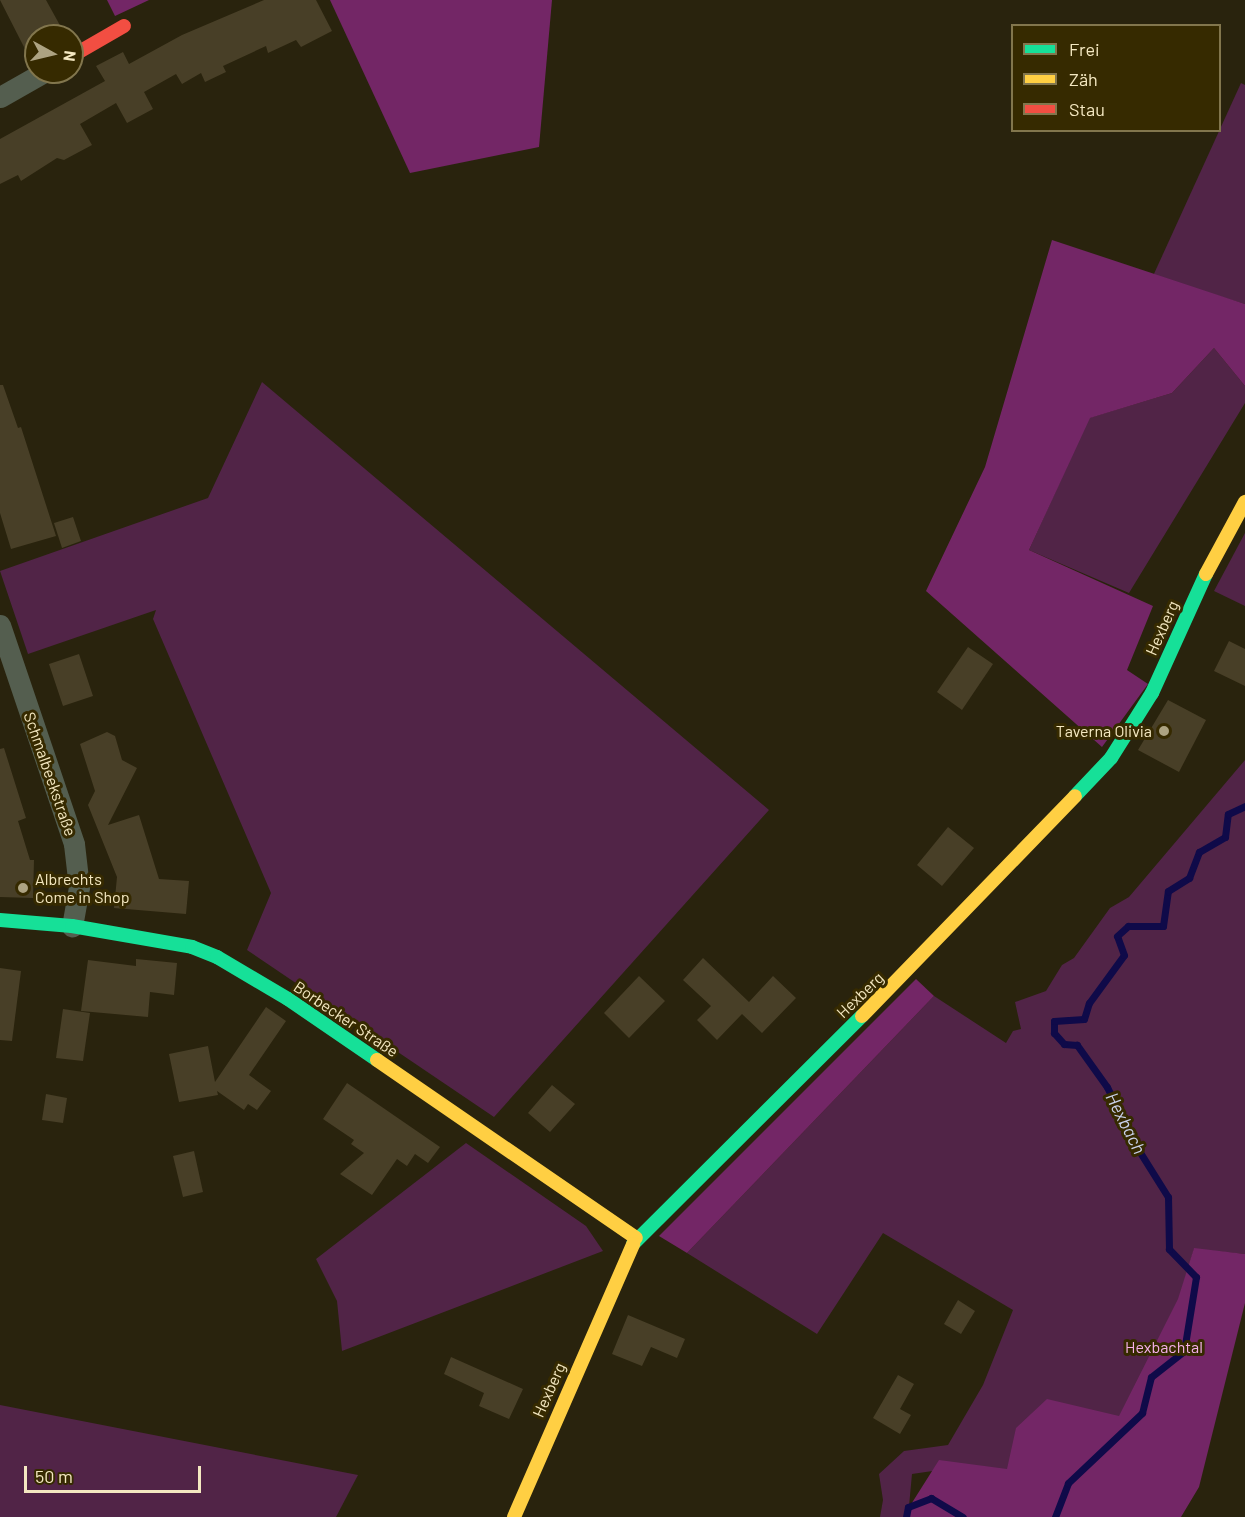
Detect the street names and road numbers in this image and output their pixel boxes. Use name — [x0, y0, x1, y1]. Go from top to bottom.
street label: Hexberg — [1141, 598, 1183, 658]
street label: Schmalbeekstraße — [20, 709, 80, 839]
street label: Hexberg — [833, 968, 887, 1022]
street label: Borbecker Straße — [290, 977, 402, 1061]
street label: Hexberg — [528, 1360, 570, 1420]

